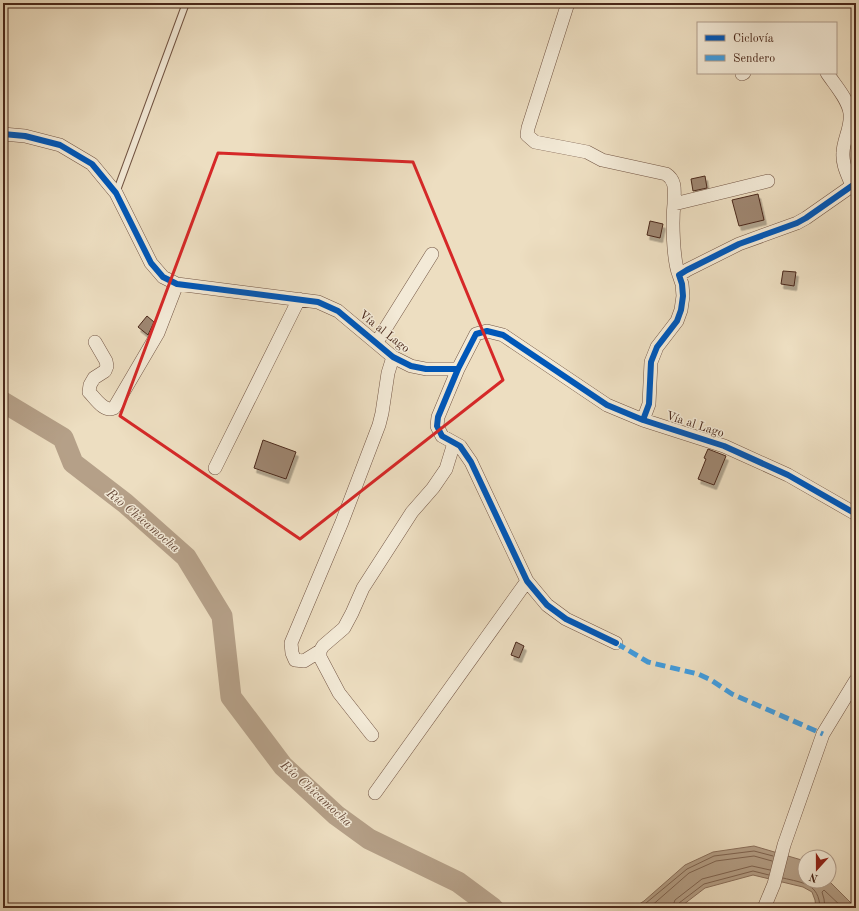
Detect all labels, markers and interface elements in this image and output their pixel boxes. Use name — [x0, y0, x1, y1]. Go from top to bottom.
legend — [697, 22, 837, 74]
text: Ciclovía — [733, 33, 774, 45]
text: Sendero — [733, 53, 775, 65]
street label: Vía al Lago — [357, 309, 411, 355]
street label: Vía al Lago — [665, 410, 726, 440]
water label: Río Chicamocha — [103, 486, 182, 555]
water label: Río Chicamocha — [277, 758, 354, 829]
north arrow — [797, 849, 837, 889]
text: N — [808, 870, 820, 884]

